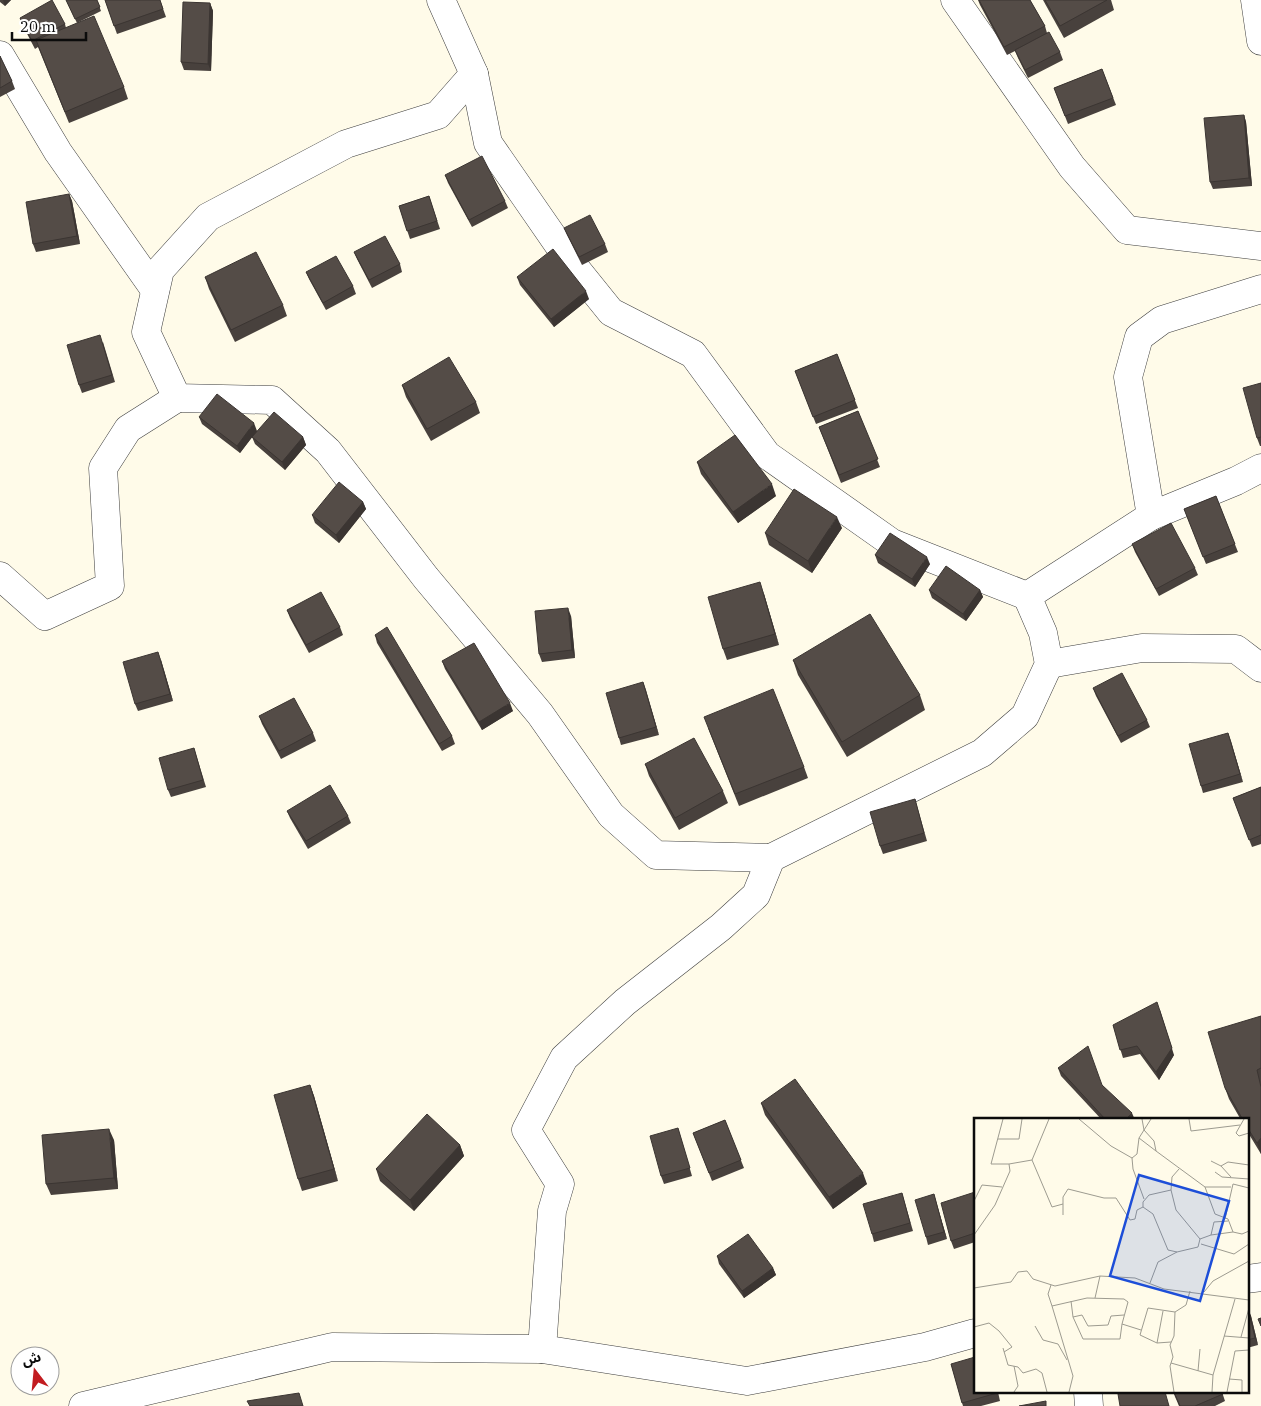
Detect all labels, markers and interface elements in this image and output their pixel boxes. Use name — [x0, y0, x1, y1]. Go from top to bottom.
scale bar — [12, 10, 86, 42]
text: 20 m — [20, 17, 56, 36]
inset map — [974, 1118, 1248, 1394]
north arrow — [10, 1346, 60, 1396]
text: ش — [20, 1347, 43, 1370]

